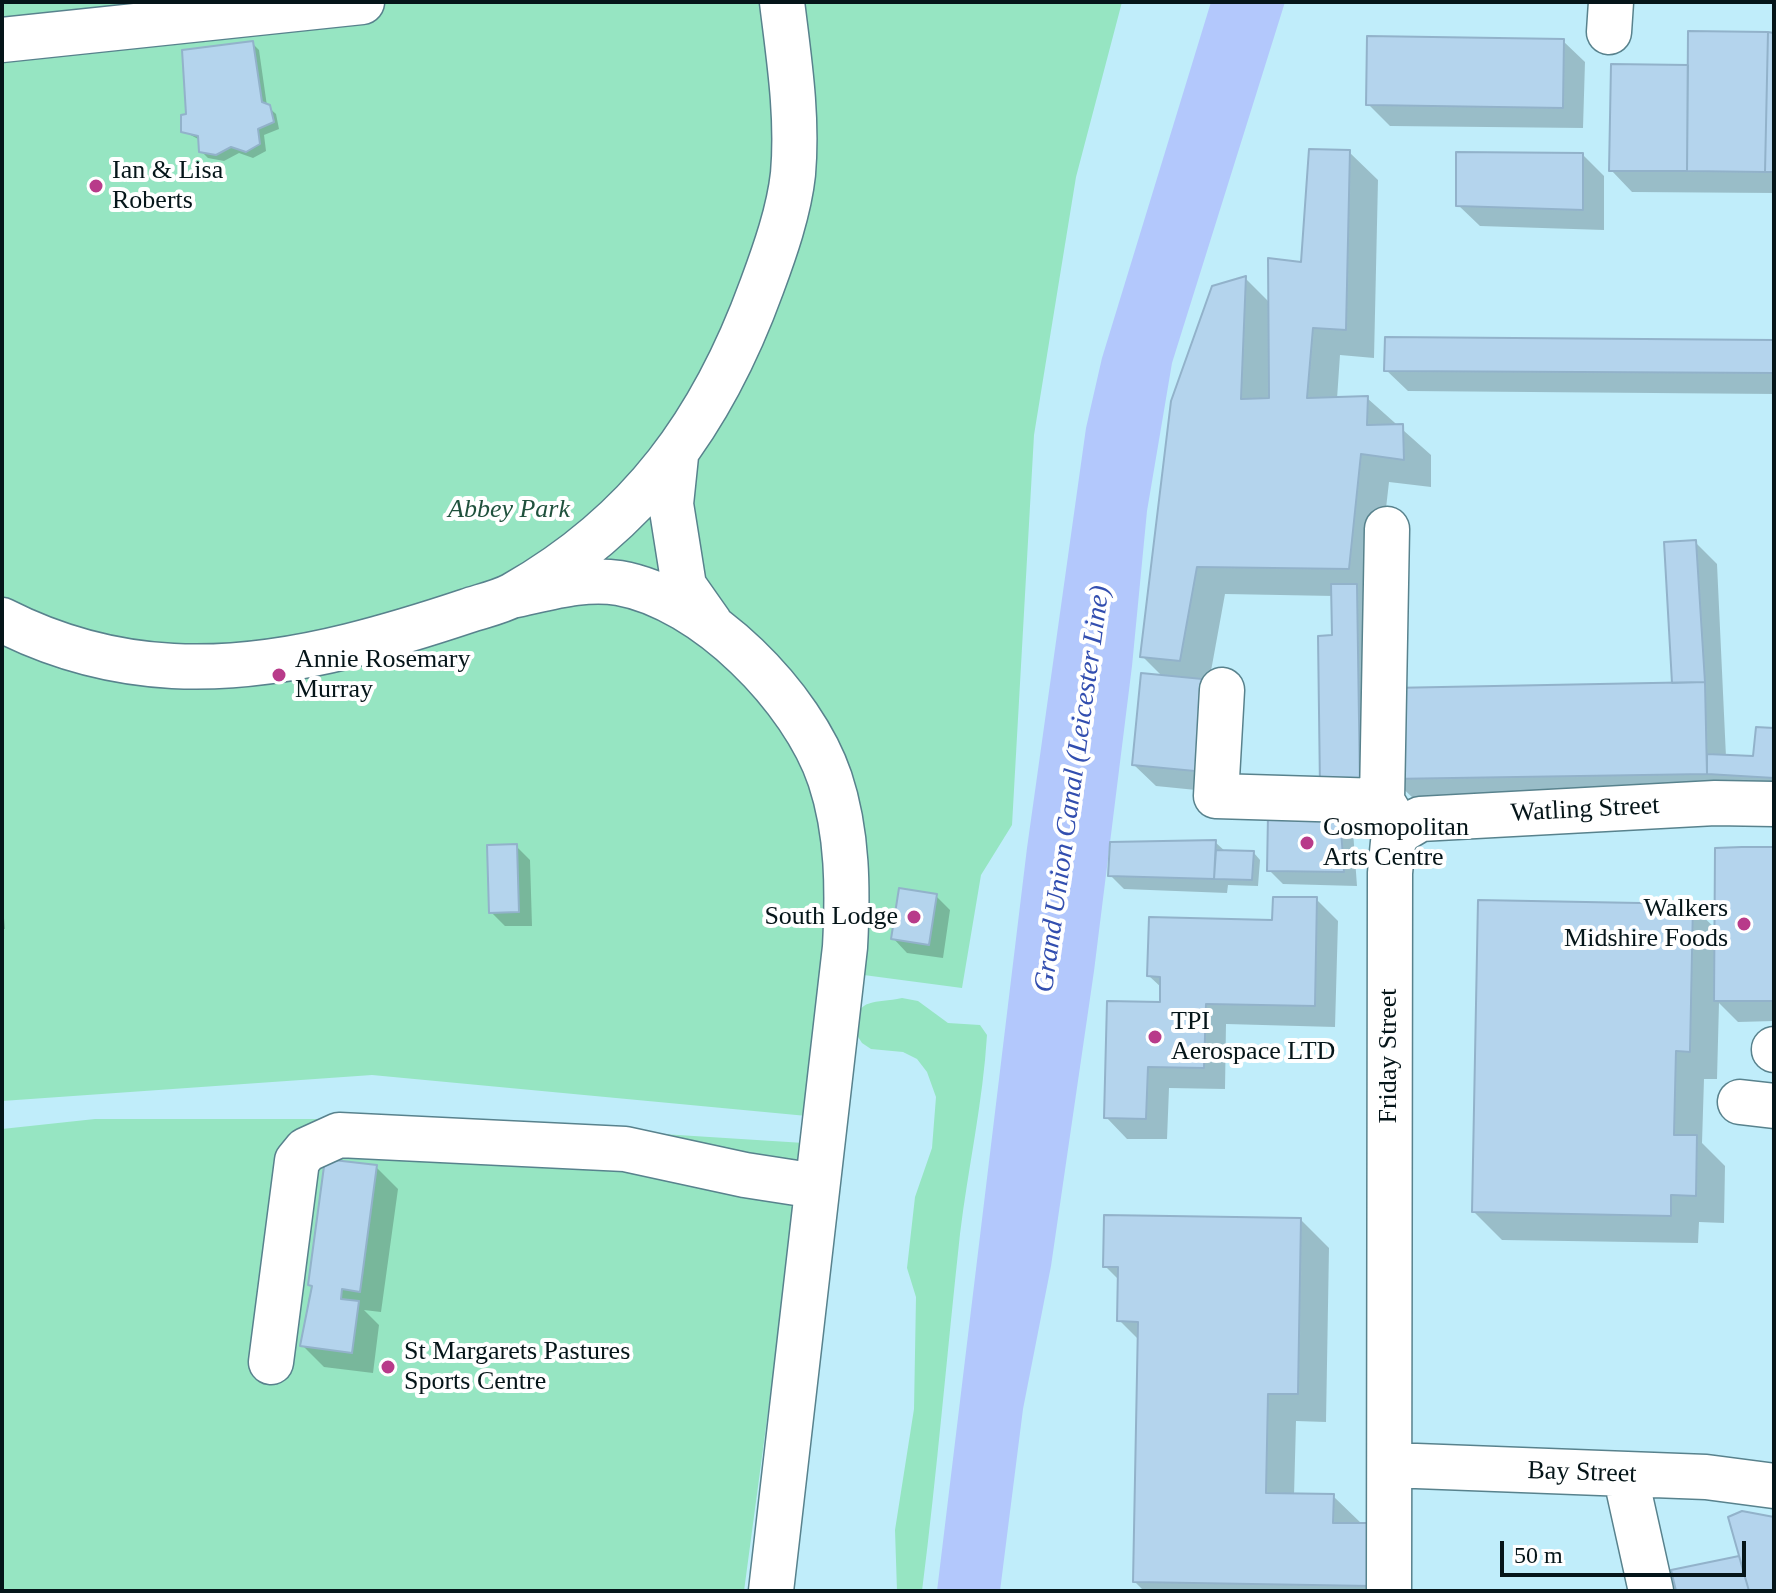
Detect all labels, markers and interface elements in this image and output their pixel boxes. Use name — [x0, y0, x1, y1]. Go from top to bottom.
place label: Ian & Lisa Roberts — [112, 155, 223, 216]
marker: Ian & Lisa Roberts — [87, 177, 105, 195]
park label: Abbey Park — [448, 494, 570, 526]
water label: Grand Union Canal (Leicester Line) — [1028, 583, 1118, 995]
place label: Annie Rosemary Murray — [295, 644, 470, 706]
marker: Annie Rosemary Murray — [270, 666, 288, 684]
street label: Watling Street — [1510, 791, 1660, 829]
place label: Cosmopolitan Arts Centre — [1323, 812, 1469, 874]
marker: Cosmopolitan Arts Centre — [1298, 834, 1316, 852]
place label: Walkers Midshire Foods — [1564, 893, 1728, 954]
place label: South Lodge — [764, 901, 898, 933]
marker: South Lodge — [905, 908, 923, 926]
marker: Walkers Midshire Foods — [1735, 915, 1753, 933]
street label: Friday Street — [1373, 988, 1405, 1124]
place label: TPI Aerospace LTD — [1171, 1006, 1335, 1068]
marker: TPI Aerospace LTD — [1146, 1028, 1164, 1046]
place label: St Margarets Pastures Sports Centre — [404, 1336, 630, 1398]
marker: St Margarets Pastures Sports Centre — [379, 1358, 397, 1376]
street label: Bay Street — [1527, 1456, 1637, 1490]
scale bar — [1504, 1525, 1750, 1575]
text: 50 m — [1514, 1542, 1563, 1568]

